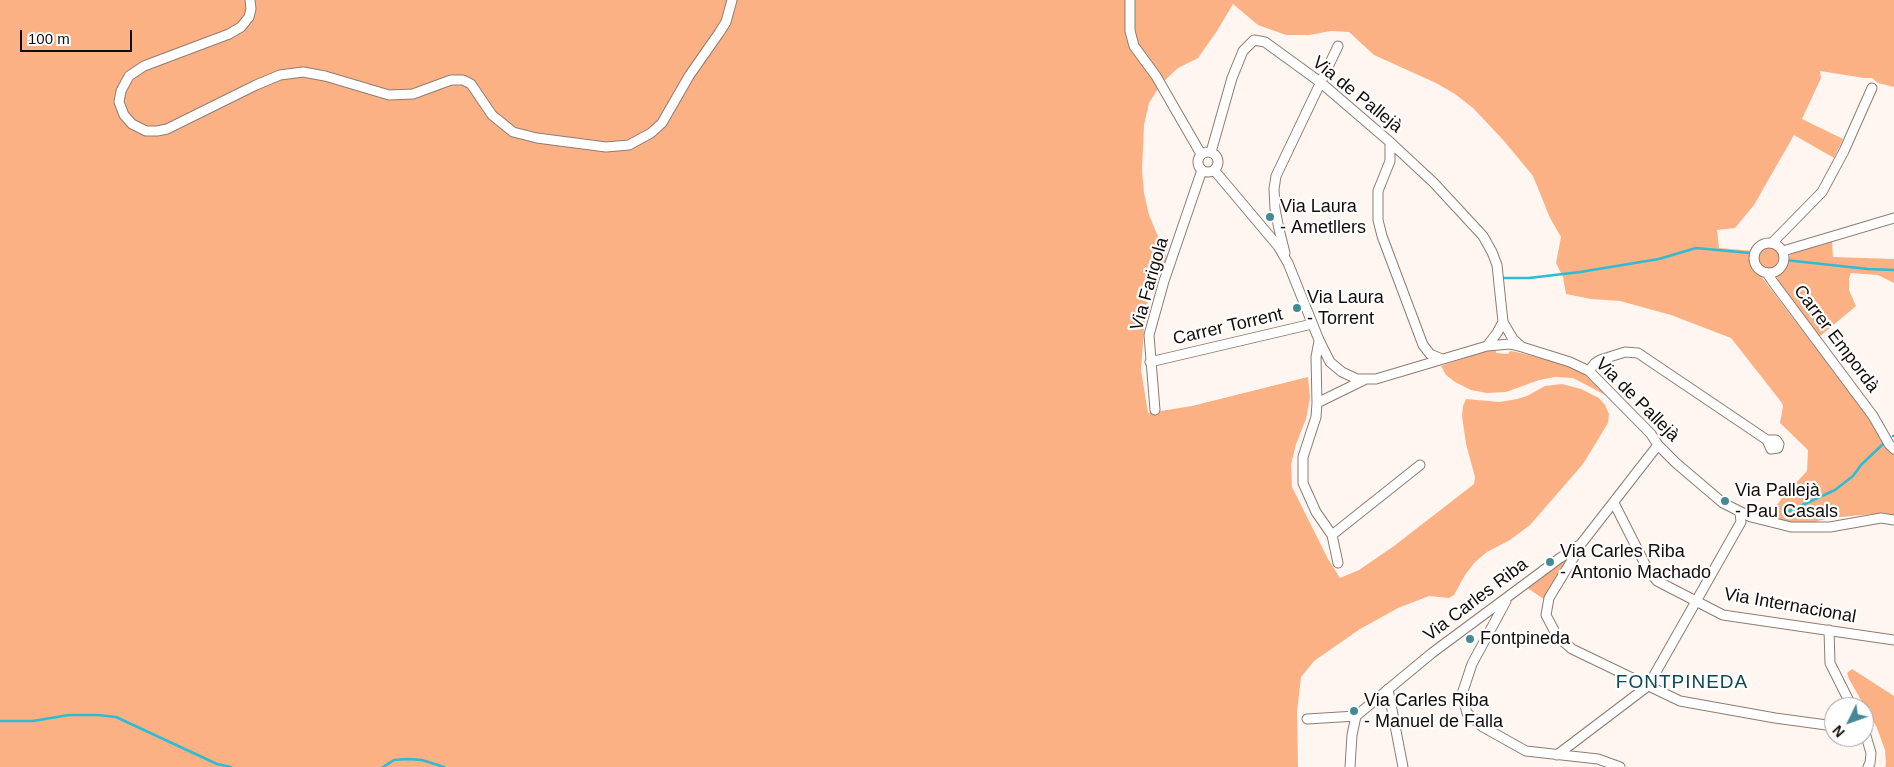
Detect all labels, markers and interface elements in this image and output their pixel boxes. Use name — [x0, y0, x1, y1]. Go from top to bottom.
scale bar — [22, 20, 135, 52]
text: 100 m — [28, 30, 70, 47]
street label: Via de Pallejà — [1308, 52, 1406, 138]
place label: Via Laura - Ametllers — [1280, 196, 1366, 238]
marker: Via Laura - Ametllers — [1264, 211, 1276, 223]
street label: Via Farigola — [1126, 235, 1174, 333]
street label: Carrer Empordà — [1789, 281, 1883, 397]
place label: Via Laura - Torrent — [1307, 287, 1384, 330]
marker: Via Laura - Torrent — [1291, 302, 1303, 314]
street label: Carrer Torrent — [1171, 304, 1285, 350]
street label: Via de Pallejà — [1591, 354, 1683, 446]
place label: Via Pallejà - Pau Casals — [1735, 480, 1838, 522]
marker: Via Pallejà - Pau Casals — [1719, 495, 1731, 507]
place label: Via Carles Riba - Antonio Machado — [1560, 541, 1711, 584]
street label: Via Carles Riba — [1420, 554, 1532, 646]
marker: Via Carles Riba - Antonio Machado — [1544, 556, 1556, 568]
street label: Via Internacional — [1722, 584, 1858, 628]
place label: Fontpineda — [1480, 628, 1570, 650]
marker: Fontpineda — [1464, 633, 1476, 645]
district label: FONTPINEDA — [1615, 672, 1749, 694]
place label: Via Carles Riba - Manuel de Falla — [1364, 690, 1503, 732]
north arrow — [1824, 697, 1874, 747]
marker: Via Carles Riba - Manuel de Falla — [1348, 705, 1360, 717]
text: N — [1829, 722, 1848, 740]

